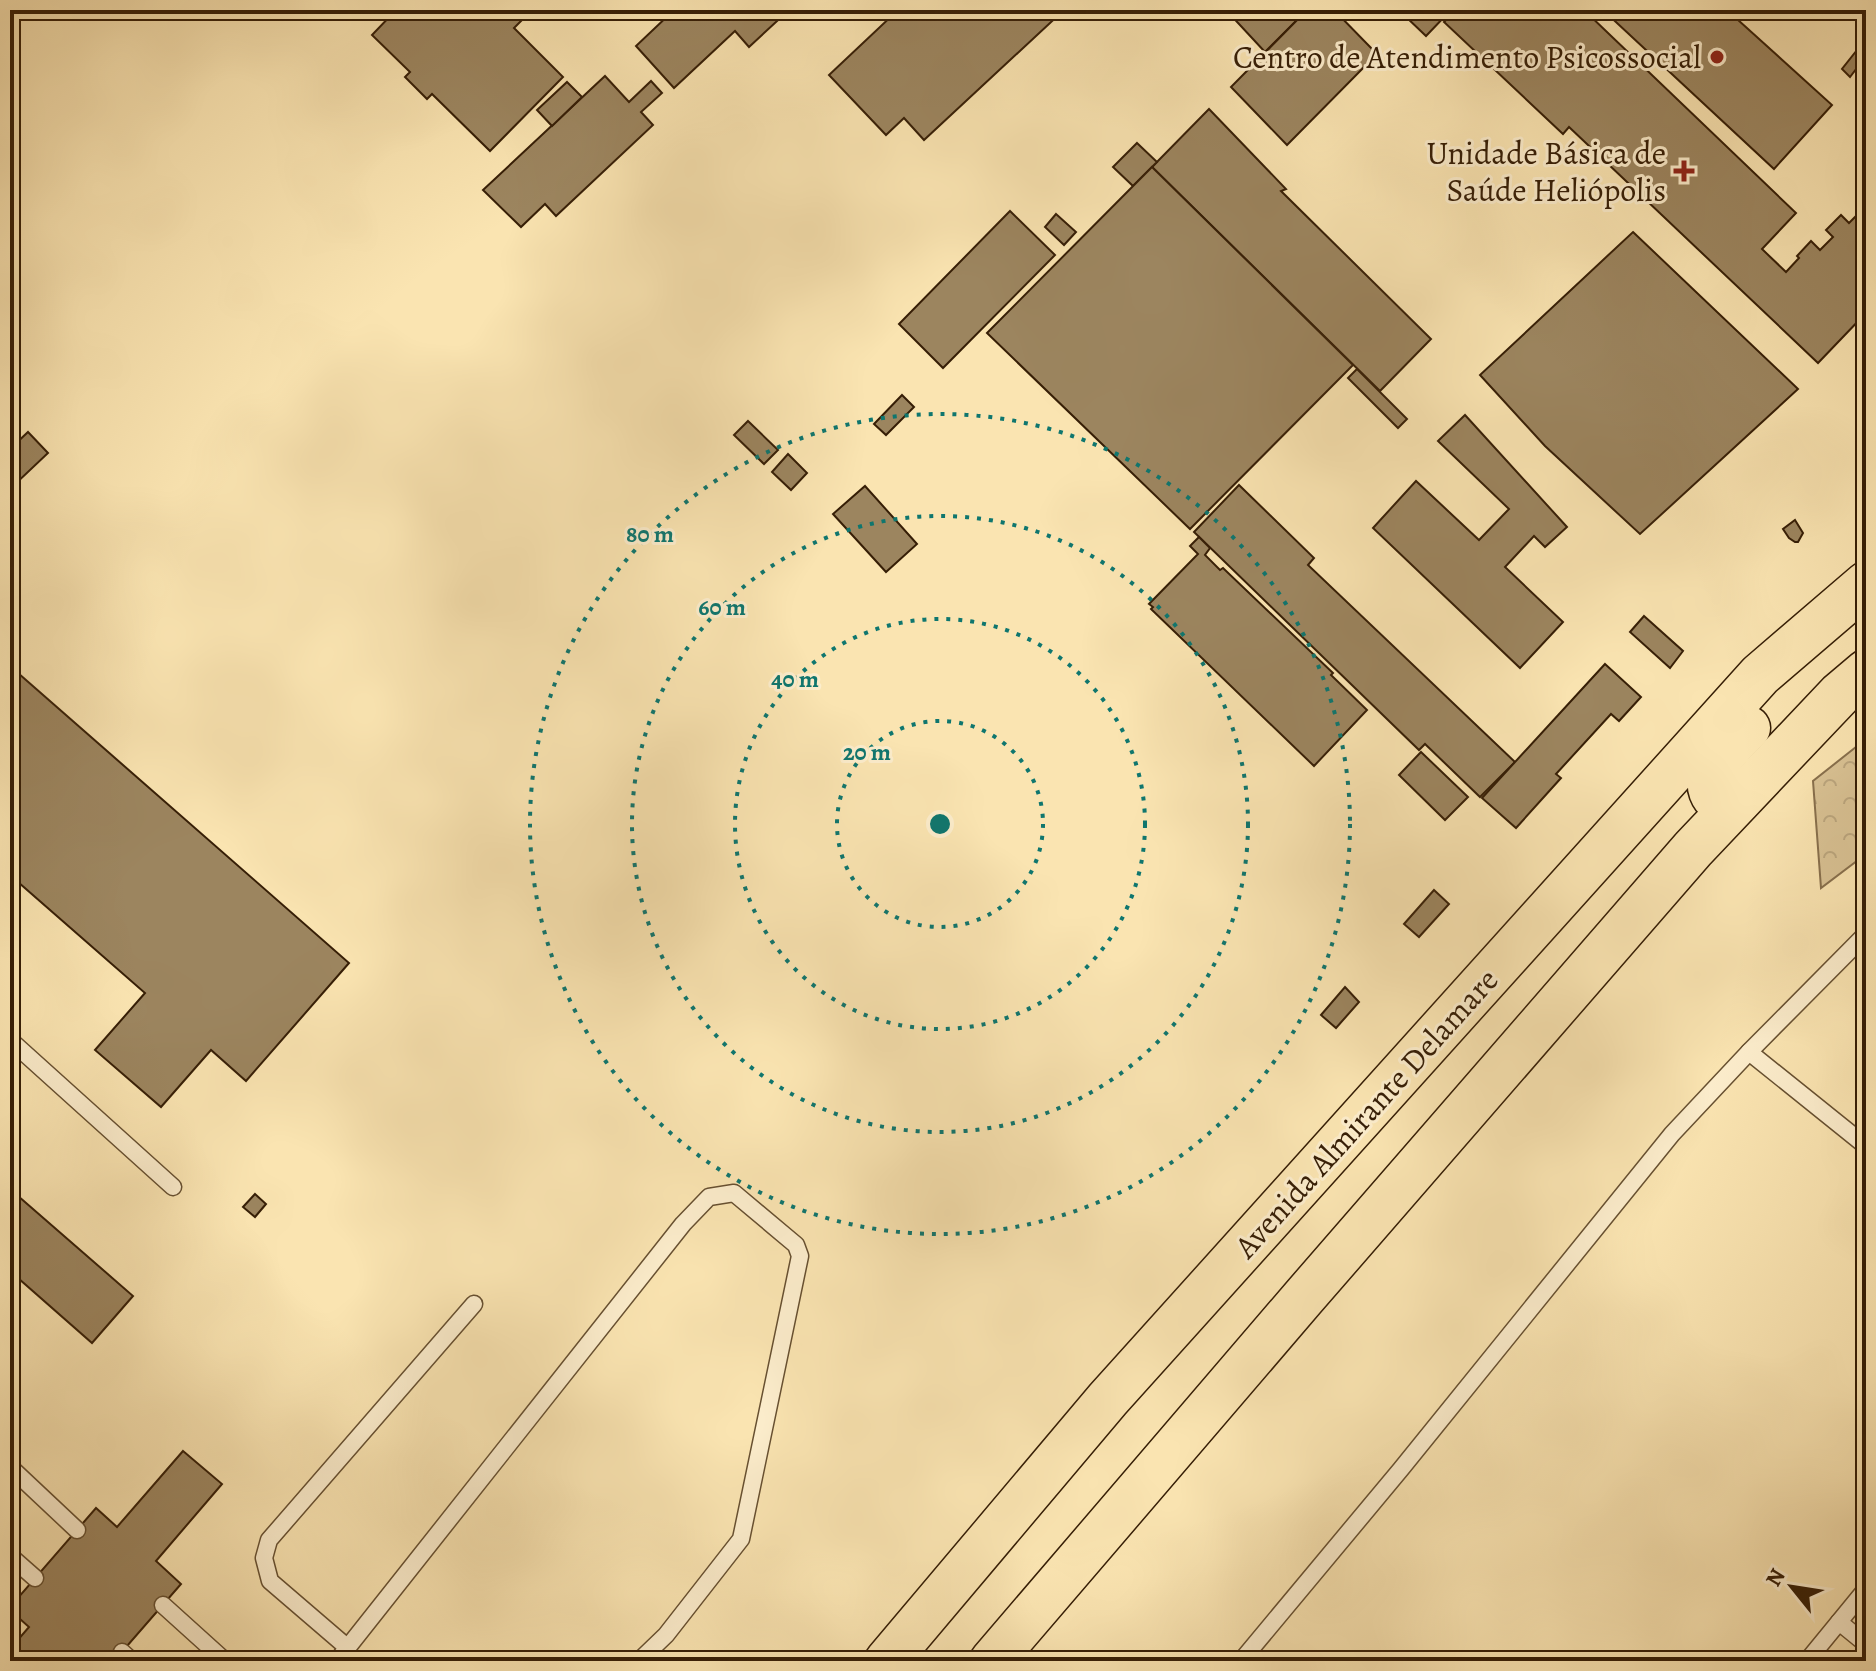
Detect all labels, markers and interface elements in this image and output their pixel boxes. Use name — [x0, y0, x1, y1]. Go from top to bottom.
place label: Centro de Atendimento Psicossocial — [1233, 35, 1701, 79]
marker: Centro de Atendimento Psicossocial — [1708, 48, 1726, 66]
place label: Unidade Básica de Saúde Heliópolis — [1426, 131, 1666, 212]
marker: Unidade Básica de Saúde Heliópolis — [1673, 160, 1695, 182]
text: 80 m — [626, 518, 674, 550]
text: 60 m — [698, 591, 746, 623]
text: 40 m — [771, 663, 819, 695]
text: 20 m — [843, 736, 891, 768]
centre of rings — [926, 810, 954, 838]
street label: Avenida Almirante Delamare — [1223, 959, 1508, 1268]
north arrow — [1752, 1547, 1832, 1627]
text: N — [1759, 1563, 1793, 1592]

